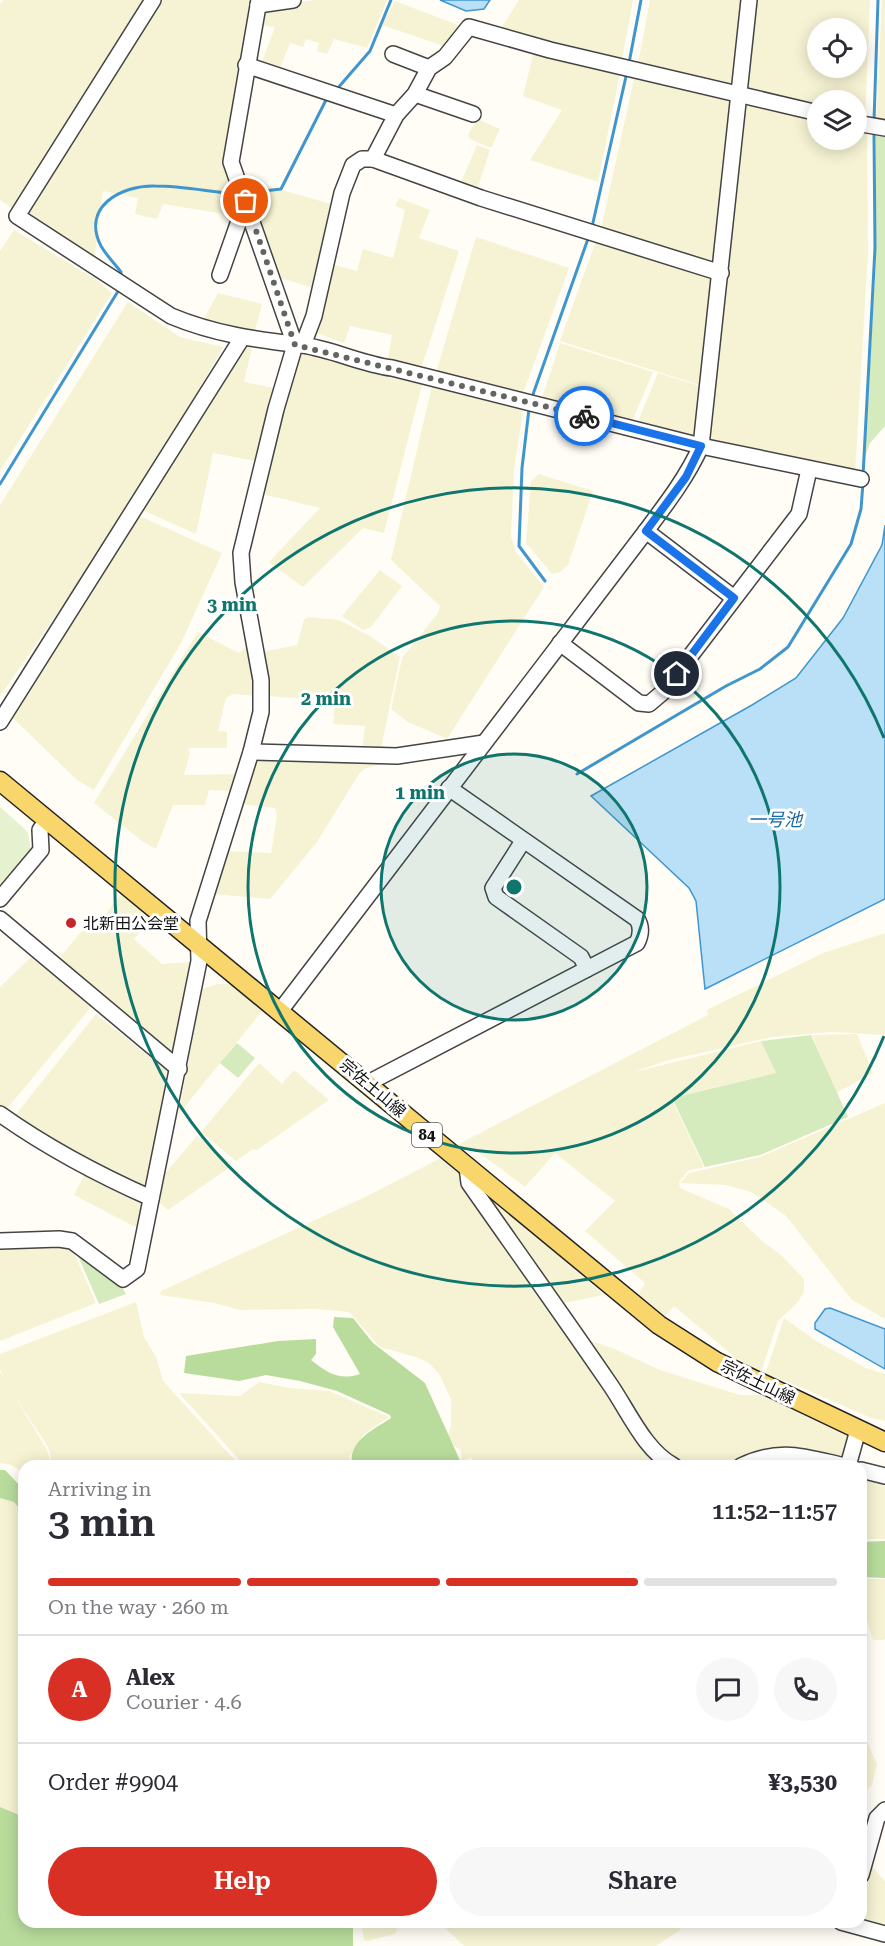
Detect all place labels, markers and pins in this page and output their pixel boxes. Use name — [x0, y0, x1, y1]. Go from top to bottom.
pin — [220, 175, 271, 226]
pin — [651, 648, 702, 699]
centre of rings — [504, 877, 524, 897]
place label: 北新田公会堂 — [83, 914, 179, 933]
marker: 北新田公会堂 — [64, 916, 78, 930]

